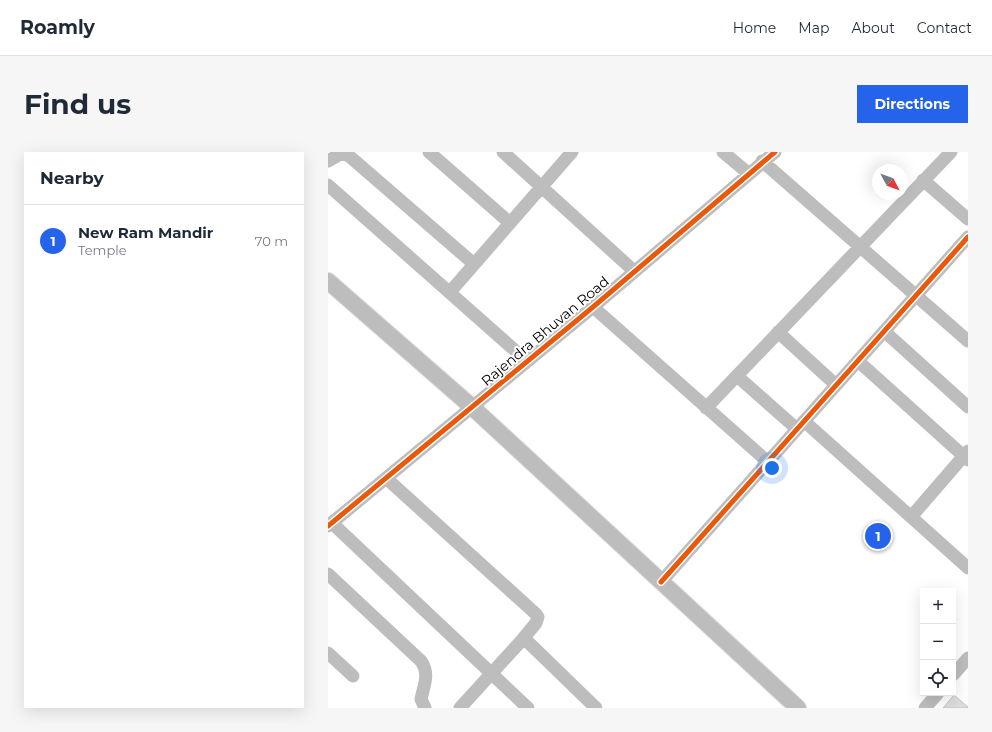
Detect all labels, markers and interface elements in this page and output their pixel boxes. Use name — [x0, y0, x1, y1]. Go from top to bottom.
text: Roamly — [20, 16, 95, 39]
text: Home — [733, 19, 776, 37]
text: Map — [798, 19, 829, 37]
text: About — [851, 19, 895, 37]
text: Contact — [917, 19, 972, 37]
button: Directions — [857, 85, 968, 123]
text: Find us — [24, 87, 131, 121]
north arrow — [872, 164, 908, 200]
text: Nearby — [40, 168, 104, 188]
text: New Ram Mandir — [78, 223, 213, 242]
text: 1 — [50, 233, 56, 249]
text: 70 m — [255, 233, 288, 249]
text: Temple — [78, 242, 127, 258]
street label: Rajendra Bhuvan Road — [477, 272, 613, 390]
your location — [762, 458, 782, 478]
pin: 1 — [865, 521, 891, 551]
map controls — [920, 588, 956, 696]
button: + — [920, 588, 956, 624]
button: − — [920, 624, 956, 660]
button: locate — [920, 660, 956, 696]

